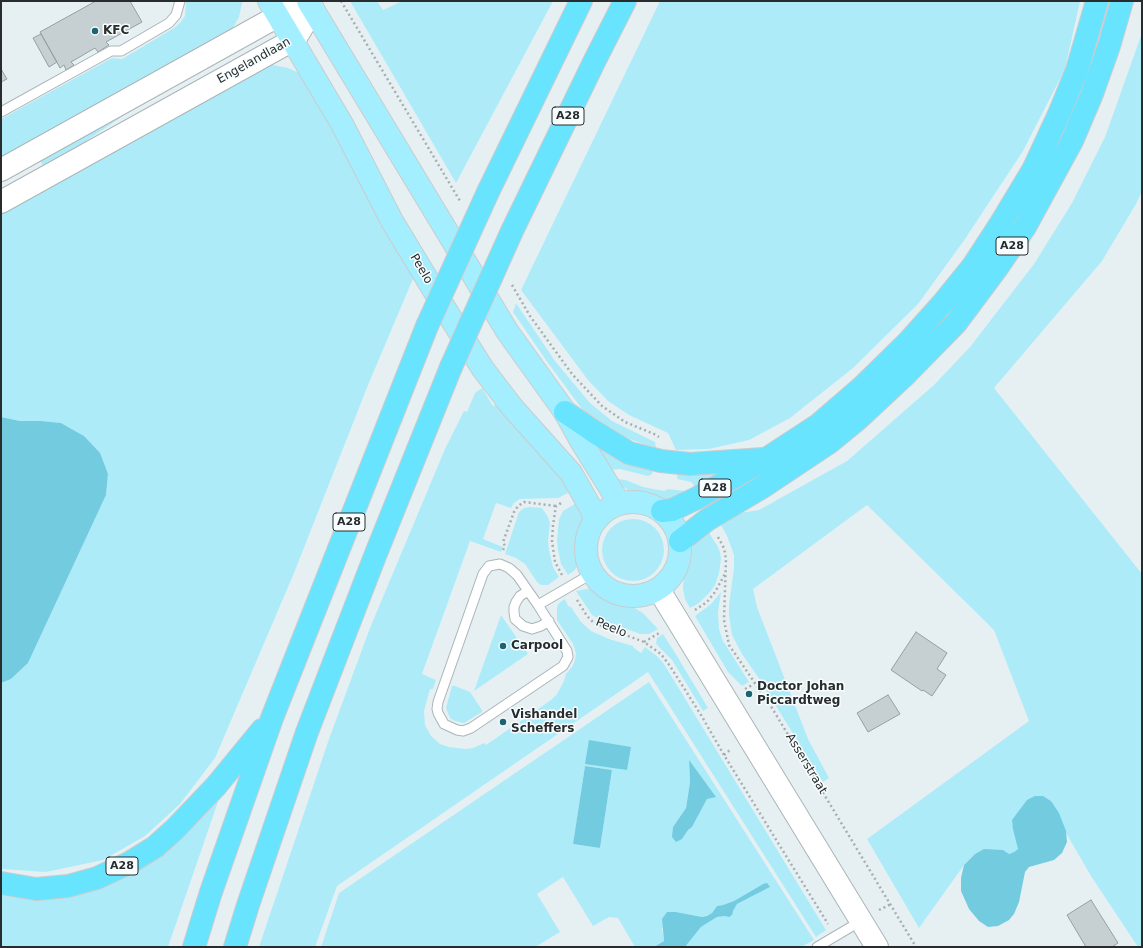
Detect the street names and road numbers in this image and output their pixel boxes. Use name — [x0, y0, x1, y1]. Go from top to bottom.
street label: Engelandlaan — [215, 35, 293, 87]
road number: A28 — [552, 107, 584, 125]
road number: A28 — [996, 237, 1028, 255]
street label: Peelo — [407, 251, 435, 287]
road number: A28 — [699, 479, 731, 497]
road number: A28 — [333, 513, 365, 531]
street label: Peelo — [593, 615, 629, 641]
street label: Asserstraat — [782, 731, 830, 797]
road number: A28 — [106, 857, 138, 875]

